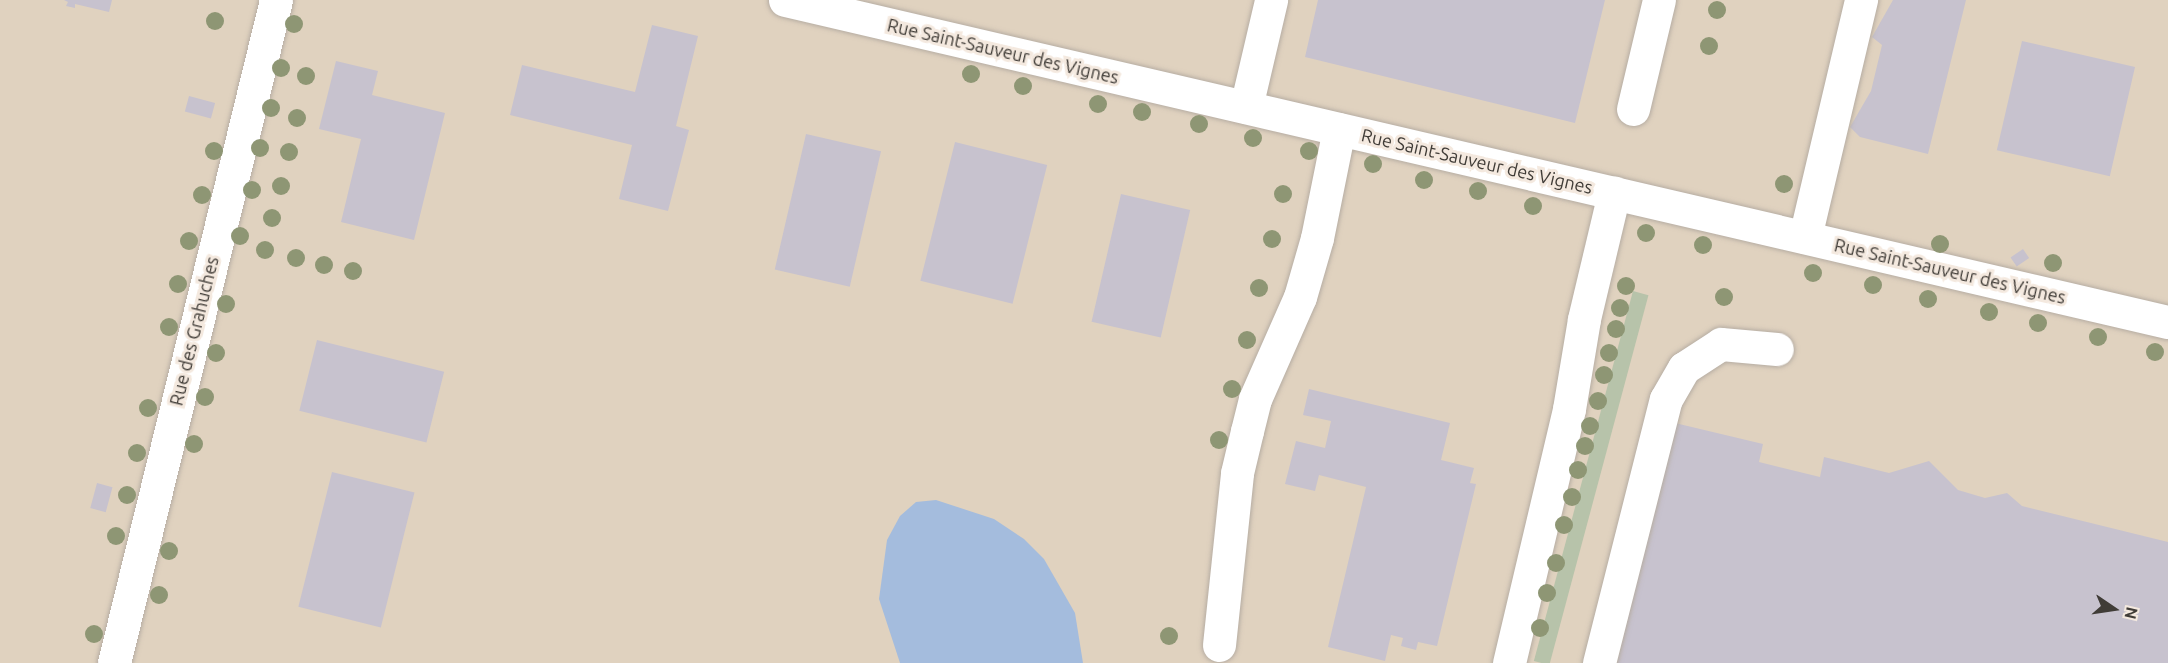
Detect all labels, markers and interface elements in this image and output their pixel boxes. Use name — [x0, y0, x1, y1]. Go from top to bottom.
street label: Rue Saint-Sauveur des Vignes — [885, 14, 1121, 88]
street label: Rue Saint-Sauveur des Vignes — [1359, 124, 1595, 198]
street label: Rue Saint-Sauveur des Vignes — [1832, 234, 2068, 308]
street label: Rue des Grahuches — [165, 254, 223, 408]
north arrow — [2084, 579, 2144, 639]
text: N — [2121, 605, 2142, 621]

